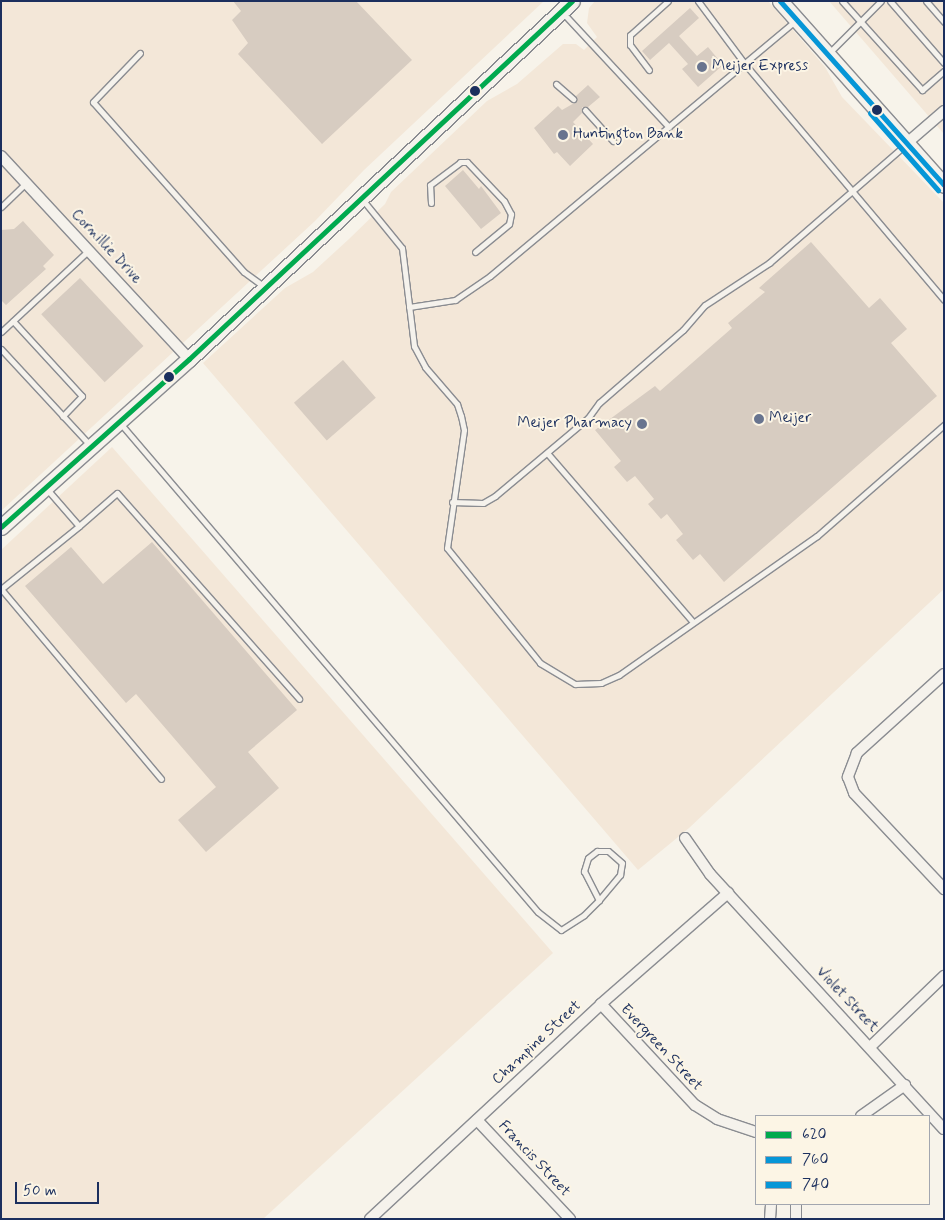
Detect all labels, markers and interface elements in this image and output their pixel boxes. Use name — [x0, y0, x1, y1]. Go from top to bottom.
place label: Meijer Express — [712, 58, 809, 76]
marker: Meijer Express — [696, 61, 708, 73]
unlabelled marker — [470, 86, 480, 96]
unlabelled marker — [872, 105, 882, 115]
place label: Huntington Bank — [573, 126, 680, 144]
marker: Huntington Bank — [557, 129, 569, 141]
street label: Cornillie Drive — [67, 206, 145, 288]
unlabelled marker — [164, 372, 174, 382]
place label: Meijer — [769, 410, 811, 428]
marker: Meijer — [753, 413, 765, 425]
place label: Meijer Pharmacy — [522, 415, 632, 433]
marker: Meijer Pharmacy — [636, 418, 648, 430]
street label: Violet Street — [812, 963, 882, 1037]
street label: Champine Street — [489, 997, 585, 1089]
street label: Evergreen Street — [616, 1001, 706, 1095]
legend — [755, 1115, 930, 1205]
street label: Francis Street — [495, 1118, 573, 1200]
text: 620 — [802, 1125, 827, 1145]
text: 760 — [802, 1150, 828, 1170]
scale bar — [18, 1172, 101, 1204]
text: 740 — [802, 1175, 829, 1195]
text: 50 m — [23, 1181, 57, 1201]

